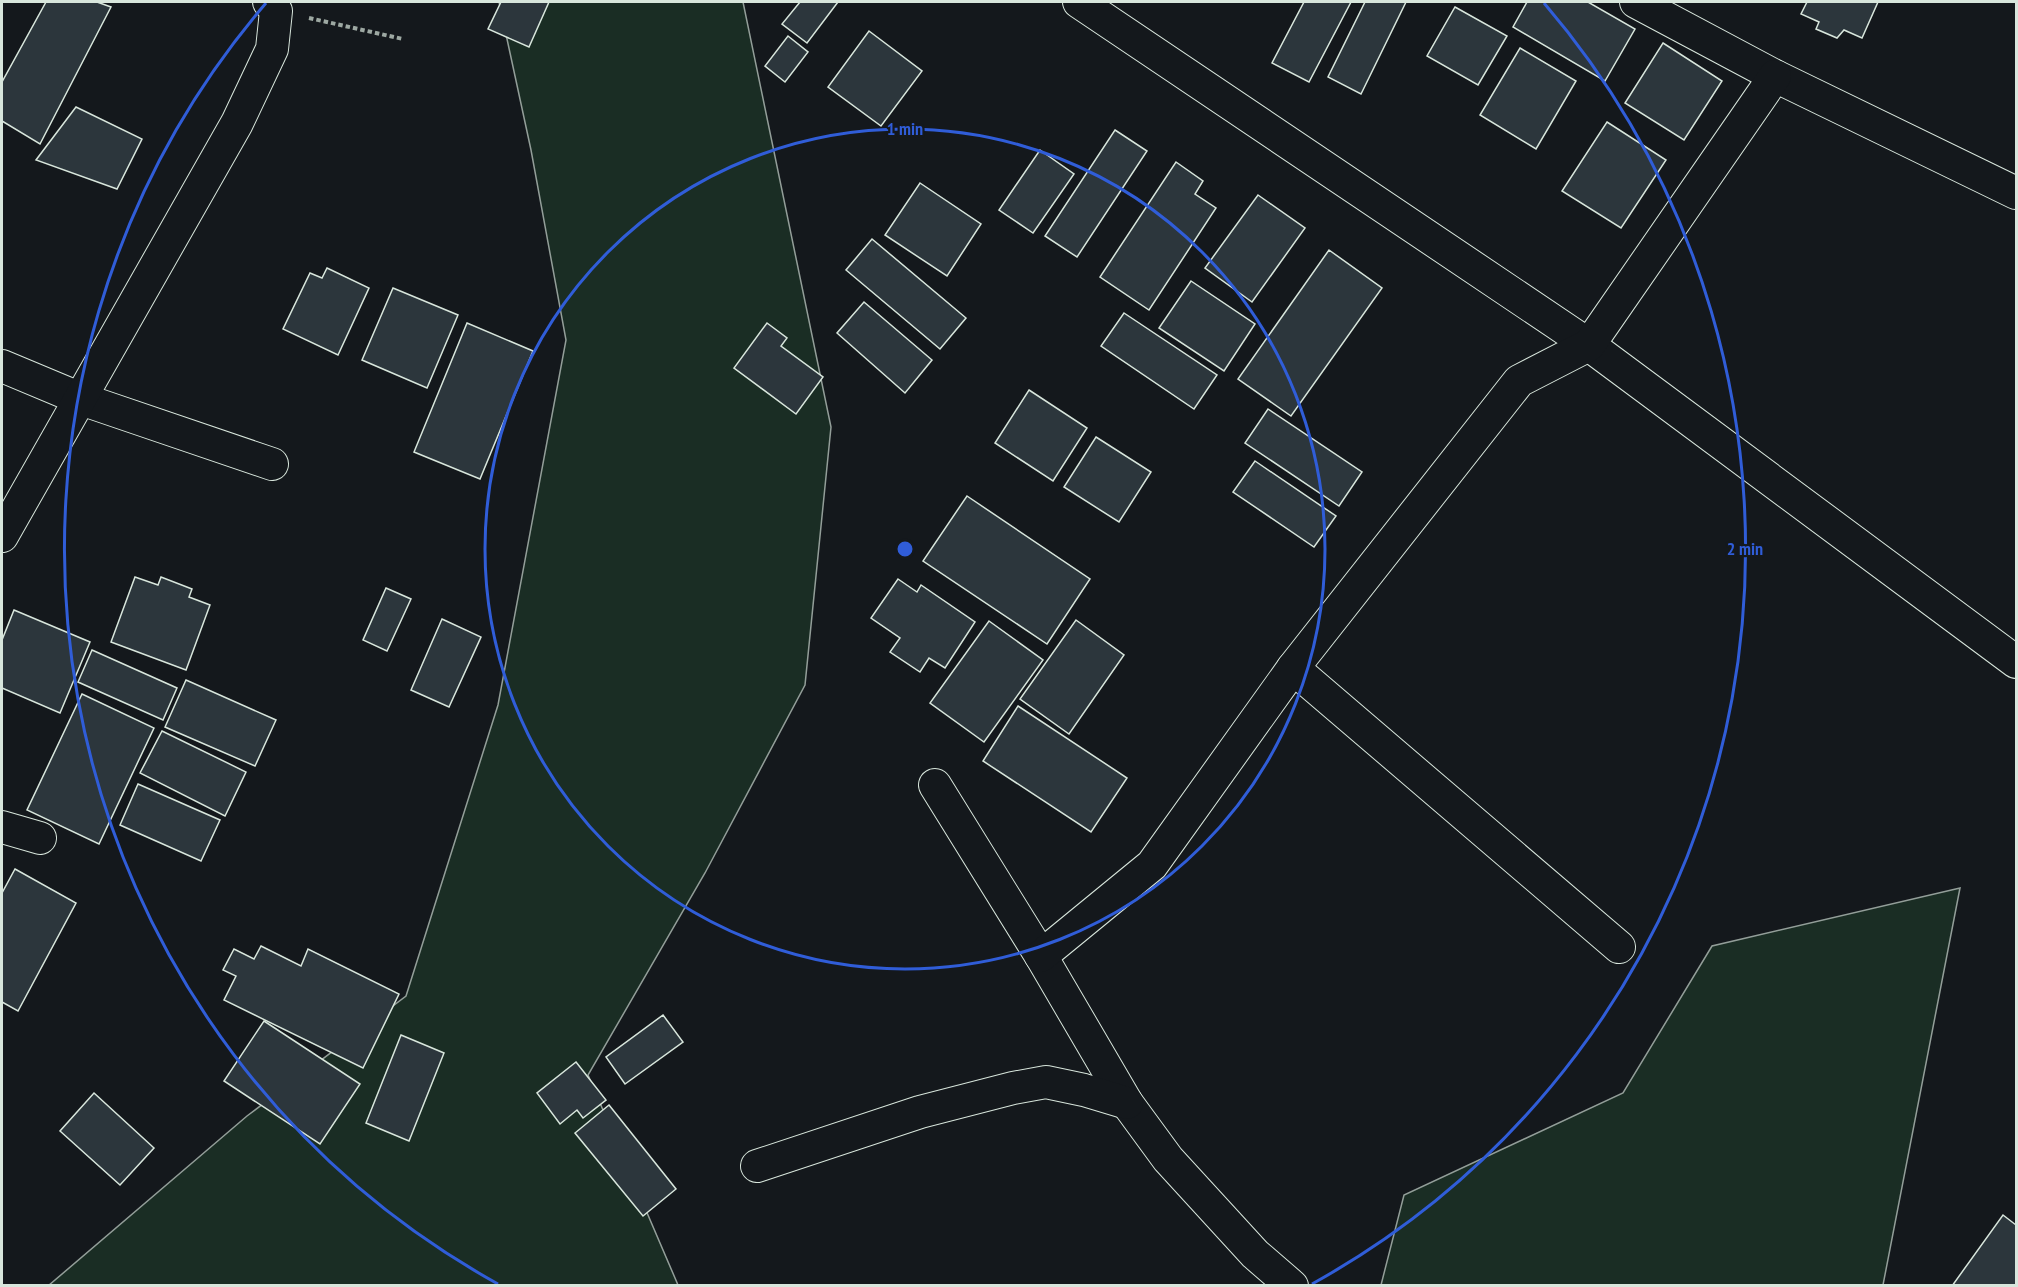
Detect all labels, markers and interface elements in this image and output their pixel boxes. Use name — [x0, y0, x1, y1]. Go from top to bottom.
text: 1 min — [887, 117, 923, 140]
text: 2 min — [1727, 537, 1763, 560]
centre of rings — [895, 539, 915, 559]

